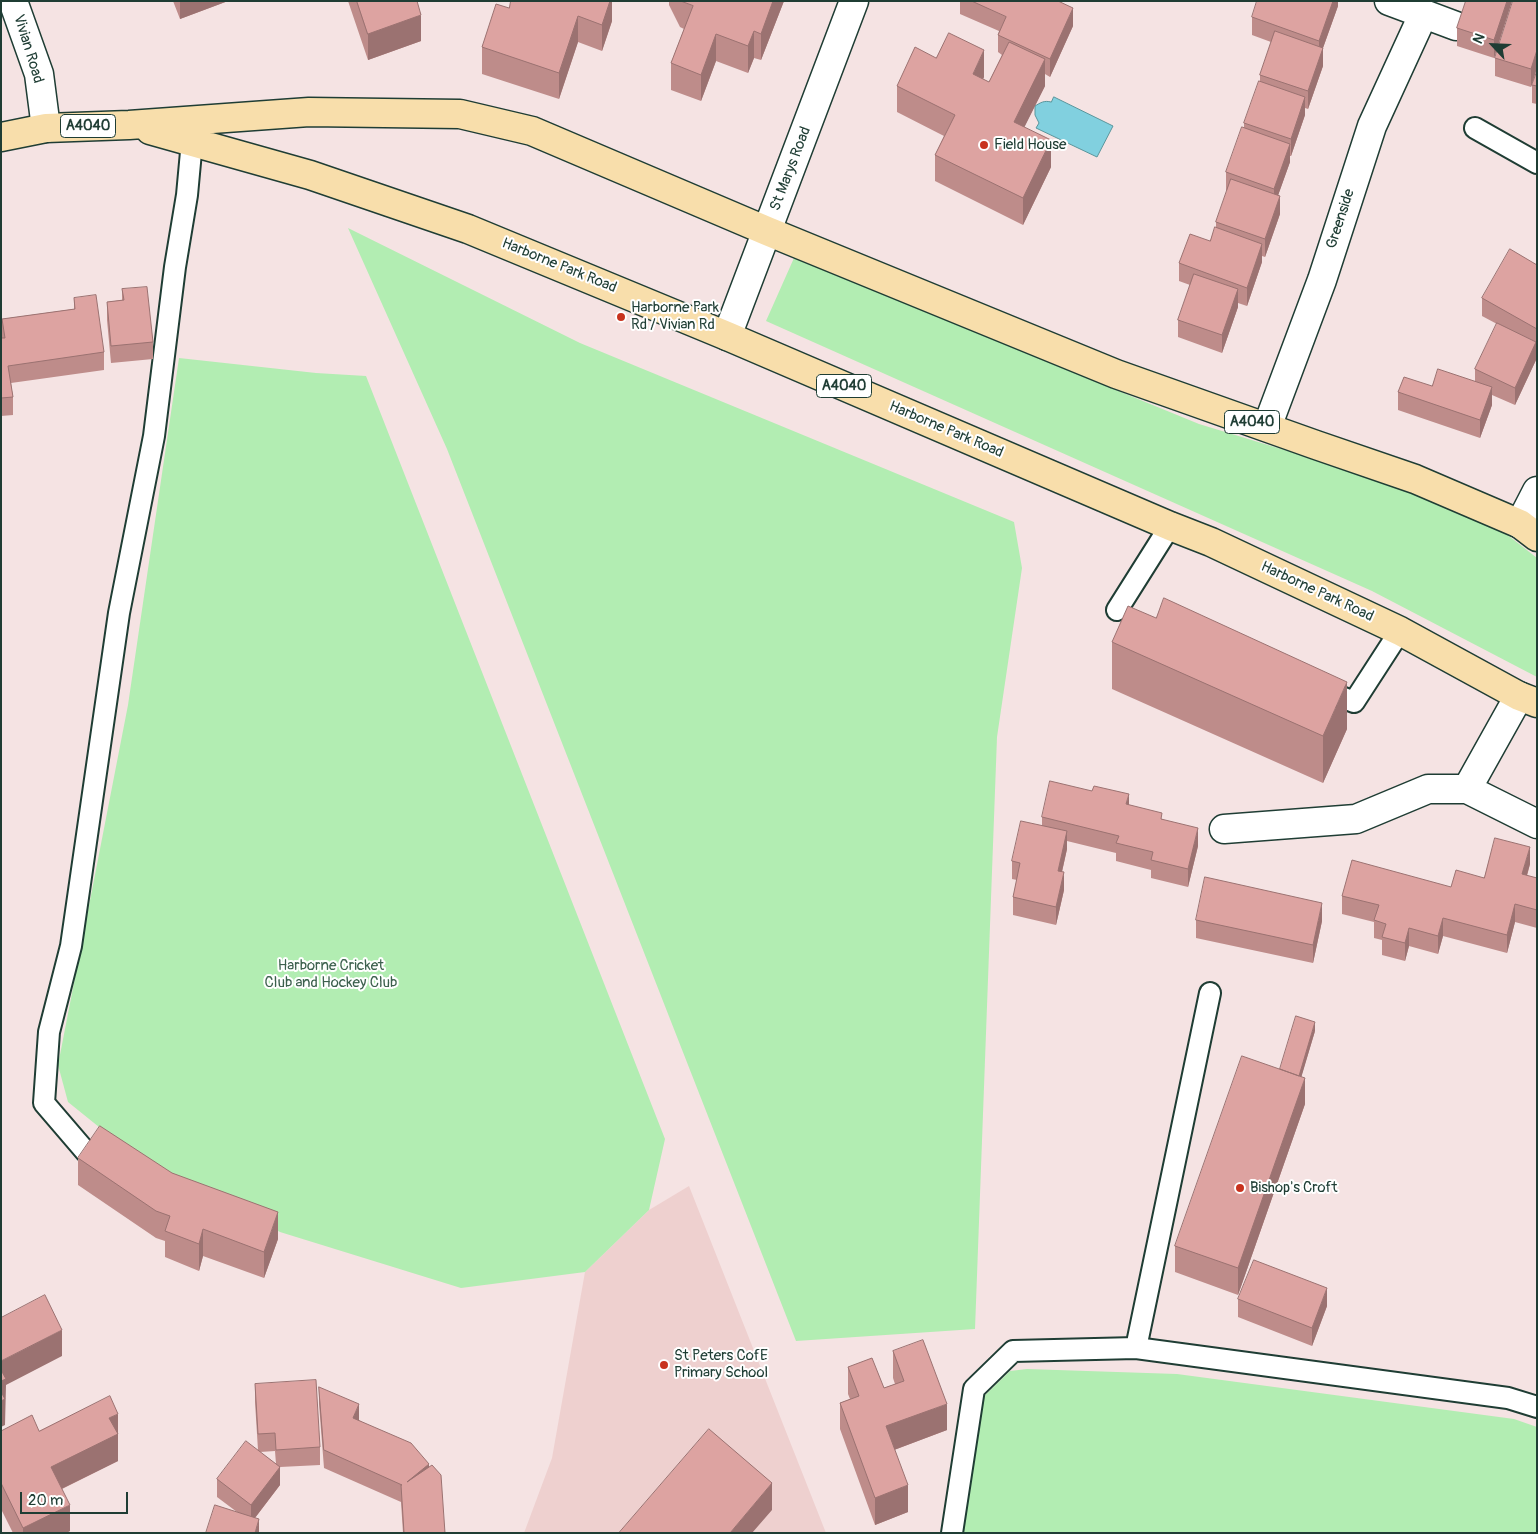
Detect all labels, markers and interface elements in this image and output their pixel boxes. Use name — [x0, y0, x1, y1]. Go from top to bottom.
street label: Vivian Road — [9, 12, 47, 86]
north arrow — [1468, 20, 1518, 70]
text: N — [1469, 31, 1489, 46]
road number: A4040 — [61, 114, 116, 138]
street label: St Marys Road — [767, 124, 815, 214]
place label: Field House — [994, 136, 1066, 154]
marker: Field House — [978, 139, 990, 151]
street label: Greenside — [1323, 187, 1359, 251]
street label: Harborne Park Road — [499, 235, 619, 297]
place label: Harborne Park Rd / Vivian Rd — [631, 299, 719, 334]
marker: Harborne Park Rd / Vivian Rd — [615, 311, 627, 323]
road number: A4040 — [816, 374, 872, 398]
street label: Harborne Park Road — [886, 398, 1006, 462]
road number: A4040 — [1224, 411, 1280, 434]
street label: Harborne Park Road — [1258, 558, 1376, 626]
park label: Harborne Cricket Club and Hockey Club — [265, 957, 397, 992]
place label: Bishop's Croft — [1250, 1179, 1338, 1197]
marker: Bishop's Croft — [1234, 1182, 1246, 1194]
place label: St Peters CofE Primary School — [674, 1347, 768, 1382]
marker: St Peters CofE Primary School — [658, 1359, 670, 1371]
scale bar — [22, 1482, 130, 1514]
text: 20 m — [28, 1491, 63, 1510]

